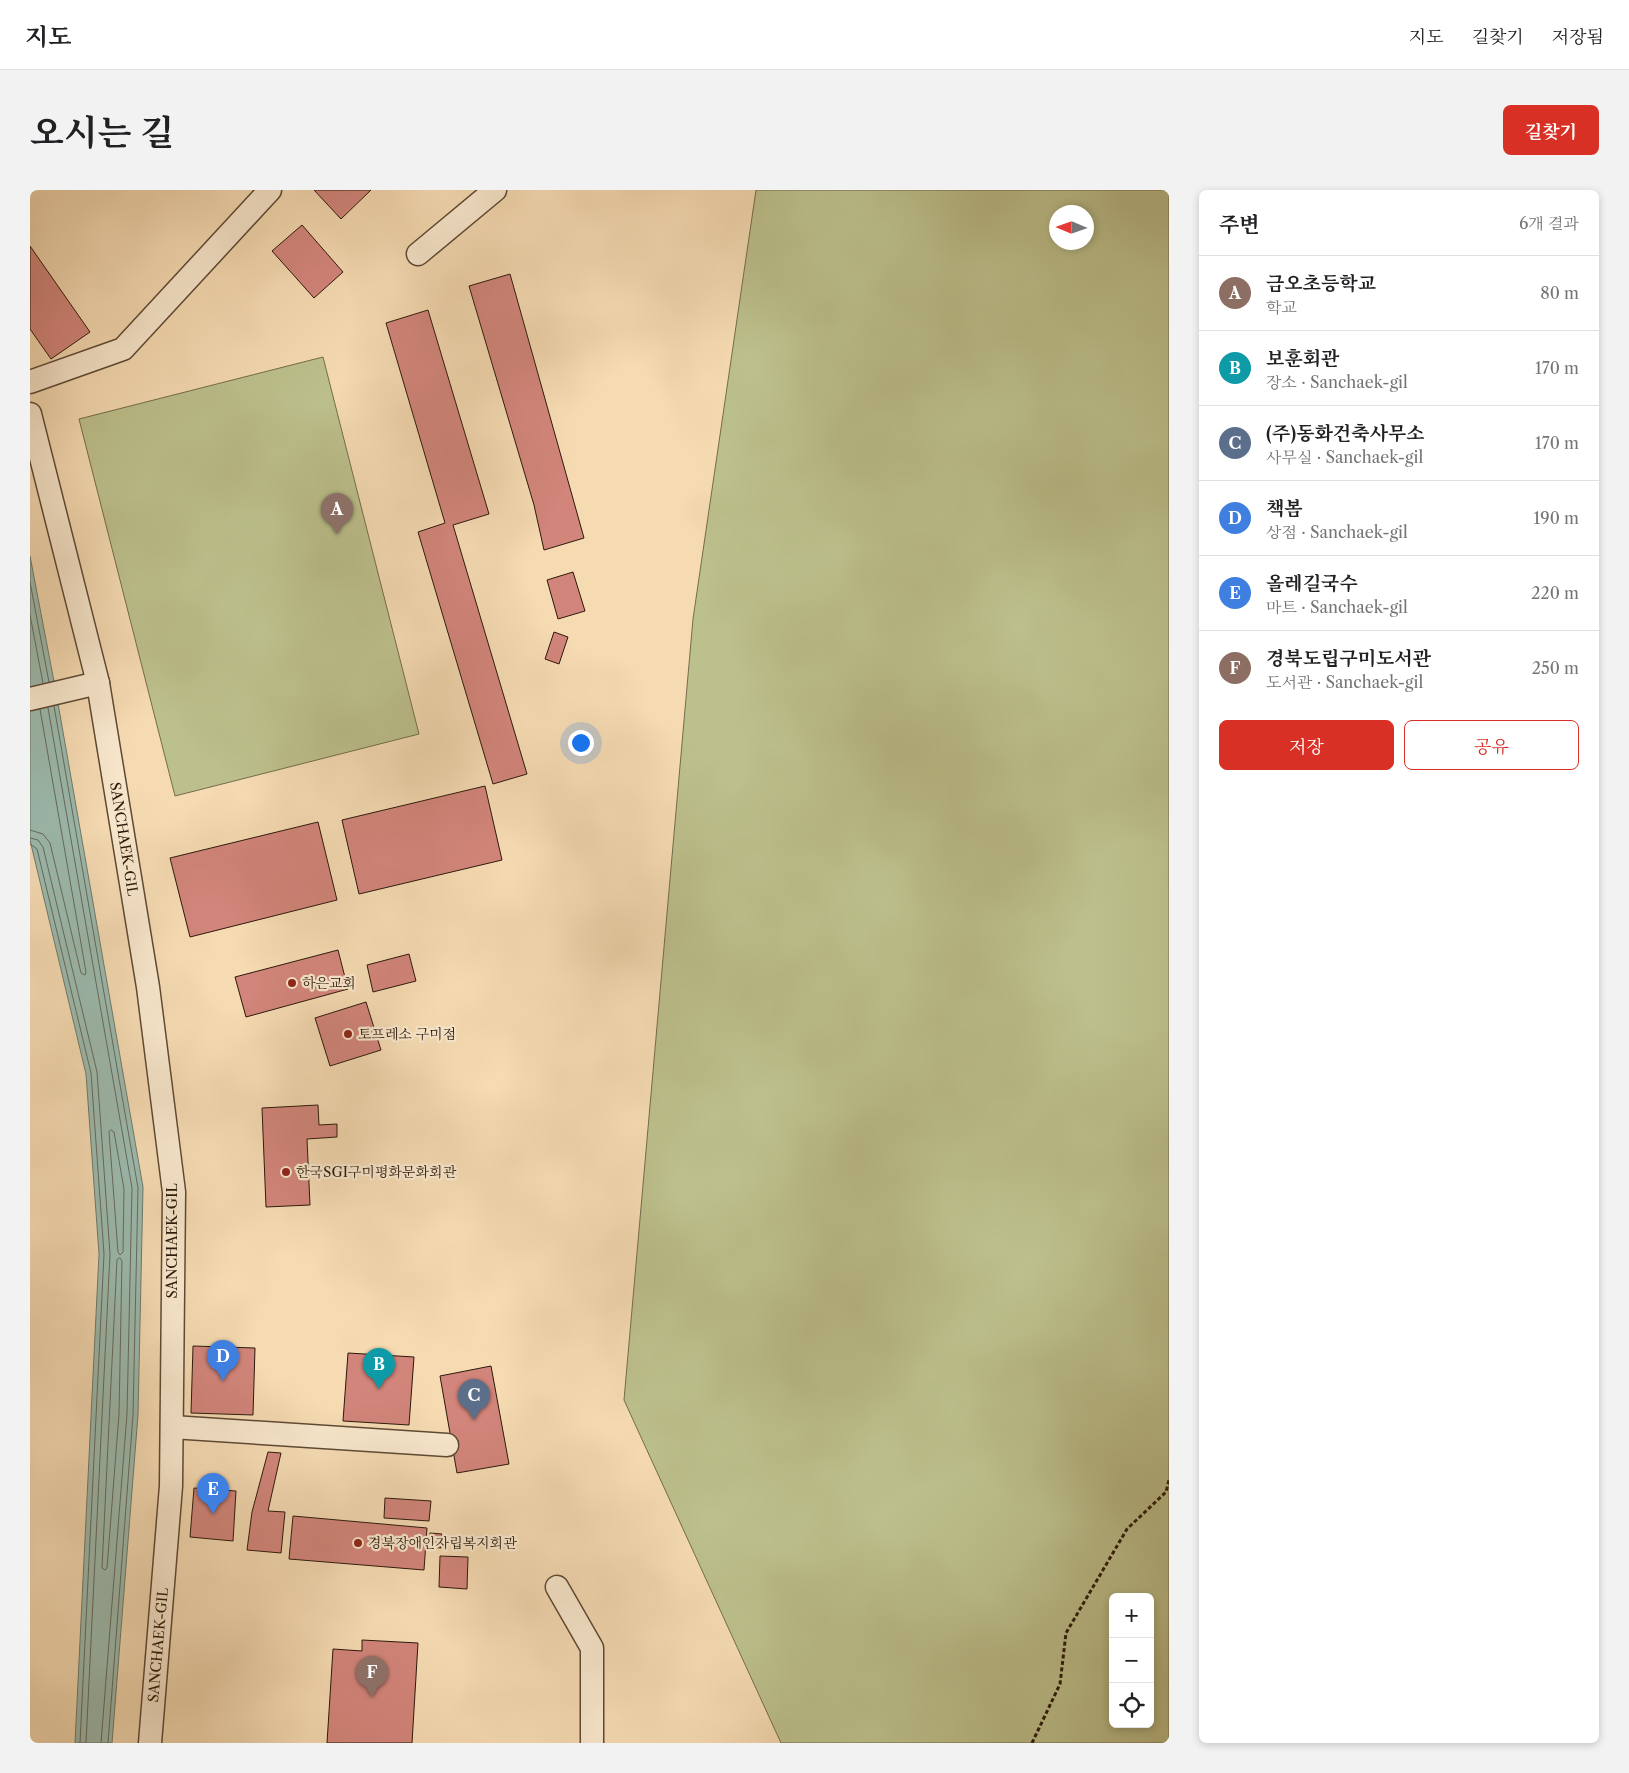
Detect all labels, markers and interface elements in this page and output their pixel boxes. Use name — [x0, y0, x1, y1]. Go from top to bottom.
text: 지도 — [25, 22, 71, 51]
text: 지도 — [1409, 26, 1444, 48]
text: 길찾기 — [1472, 26, 1524, 48]
text: 저장됨 — [1552, 26, 1604, 48]
button: 길찾기 — [1503, 105, 1599, 155]
text: 오시는 길 — [30, 111, 174, 154]
north arrow — [1049, 205, 1094, 250]
text: 주변 — [1219, 212, 1260, 237]
text: 6개 결과 — [1519, 213, 1579, 233]
text: 금오초등학교 — [1266, 272, 1376, 295]
text: A — [1229, 283, 1241, 303]
text: 80 m — [1540, 283, 1579, 303]
text: 학교 — [1266, 297, 1297, 317]
text: 보훈회관 — [1266, 347, 1339, 370]
text: B — [1229, 358, 1241, 378]
text: 170 m — [1535, 358, 1579, 378]
text: 장소 · Sanchaek-gil — [1266, 372, 1408, 392]
text: (주)동화건축사무소 — [1266, 422, 1425, 445]
text: C — [1229, 433, 1241, 453]
text: 170 m — [1535, 433, 1579, 453]
text: 사무실 · Sanchaek-gil — [1266, 447, 1423, 467]
pin: A — [321, 493, 353, 534]
text: 책봄 — [1266, 497, 1303, 520]
text: D — [1228, 508, 1242, 528]
text: 190 m — [1534, 508, 1579, 528]
text: 상점 · Sanchaek-gil — [1266, 522, 1408, 542]
text: 올레길국수 — [1266, 572, 1358, 595]
text: E — [1229, 583, 1241, 603]
text: 220 m — [1531, 583, 1579, 603]
text: 마트 · Sanchaek-gil — [1266, 597, 1408, 617]
text: 경북도립구미도서관 — [1266, 647, 1431, 670]
text: F — [1230, 658, 1240, 678]
text: 250 m — [1532, 658, 1579, 678]
text: 도서관 · Sanchaek-gil — [1266, 672, 1423, 692]
button: 저장 — [1219, 720, 1394, 770]
button: 공유 — [1404, 720, 1579, 770]
your location — [568, 730, 594, 756]
street label: SANCHAEK-GIL — [106, 781, 142, 897]
place label: 하은교회 — [302, 974, 356, 992]
marker: 하은교회 — [286, 977, 298, 989]
place label: 토프레소 구미점 — [358, 1025, 456, 1043]
marker: 토프레소 구미점 — [342, 1028, 354, 1040]
place label: 한국SGI구미평화문화회관 — [296, 1163, 457, 1181]
marker: 한국SGI구미평화문화회관 — [280, 1166, 292, 1178]
street label: SANCHAEK-GIL — [163, 1183, 181, 1299]
pin: D — [207, 1340, 239, 1381]
pin: B — [363, 1348, 395, 1389]
pin: C — [458, 1379, 490, 1420]
pin: E — [197, 1473, 229, 1514]
place label: 경북장애인자립복지회관 — [368, 1534, 517, 1552]
marker: 경북장애인자립복지회관 — [352, 1537, 364, 1549]
street label: SANCHAEK-GIL — [144, 1587, 172, 1703]
map controls — [1109, 1593, 1154, 1728]
button: + — [1109, 1593, 1154, 1638]
button: − — [1109, 1638, 1154, 1683]
pin: F — [356, 1656, 388, 1697]
button: locate — [1109, 1683, 1154, 1728]

